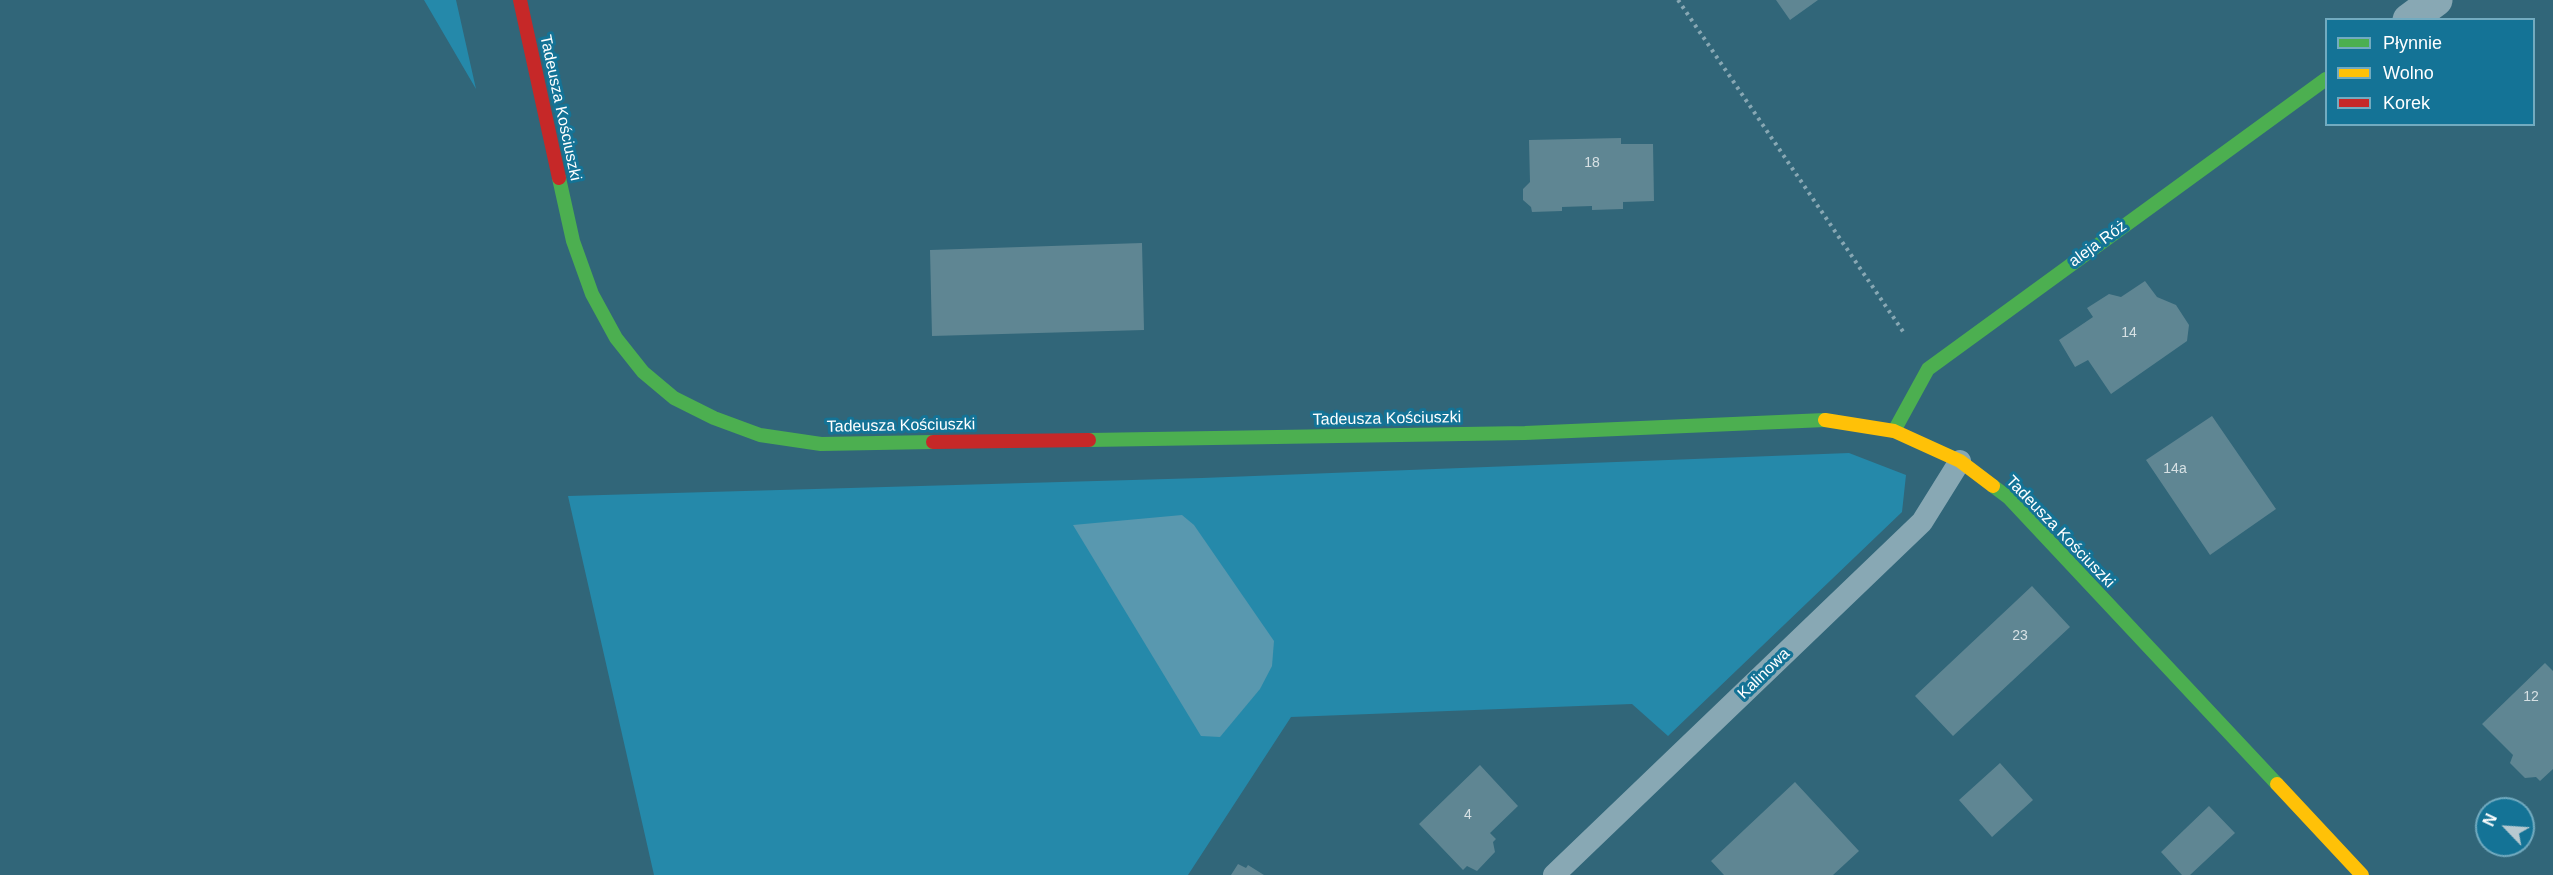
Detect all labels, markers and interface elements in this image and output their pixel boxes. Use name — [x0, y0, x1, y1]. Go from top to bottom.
legend — [2325, 18, 2535, 126]
street label: Tadeusza Kościuszki — [535, 33, 585, 183]
text: Płynnie — [2383, 33, 2442, 53]
text: Wolno — [2383, 63, 2434, 83]
text: Korek — [2383, 93, 2430, 113]
house number: 18 — [1584, 155, 1600, 171]
street label: aleja Róż — [2065, 217, 2131, 271]
house number: 14 — [2121, 325, 2137, 341]
street label: Tadeusza Kościuszki — [1313, 408, 1461, 430]
street label: Tadeusza Kościuszki — [827, 415, 975, 437]
house number: 14a — [2163, 461, 2187, 477]
street label: Tadeusza Kościuszki — [2002, 472, 2118, 592]
house number: 23 — [2012, 628, 2028, 644]
street label: Kalinowa — [1734, 645, 1794, 703]
house number: 12 — [2523, 689, 2539, 705]
north arrow — [2475, 797, 2535, 857]
house number: 4 — [1464, 807, 1472, 823]
text: N — [2480, 811, 2500, 829]

